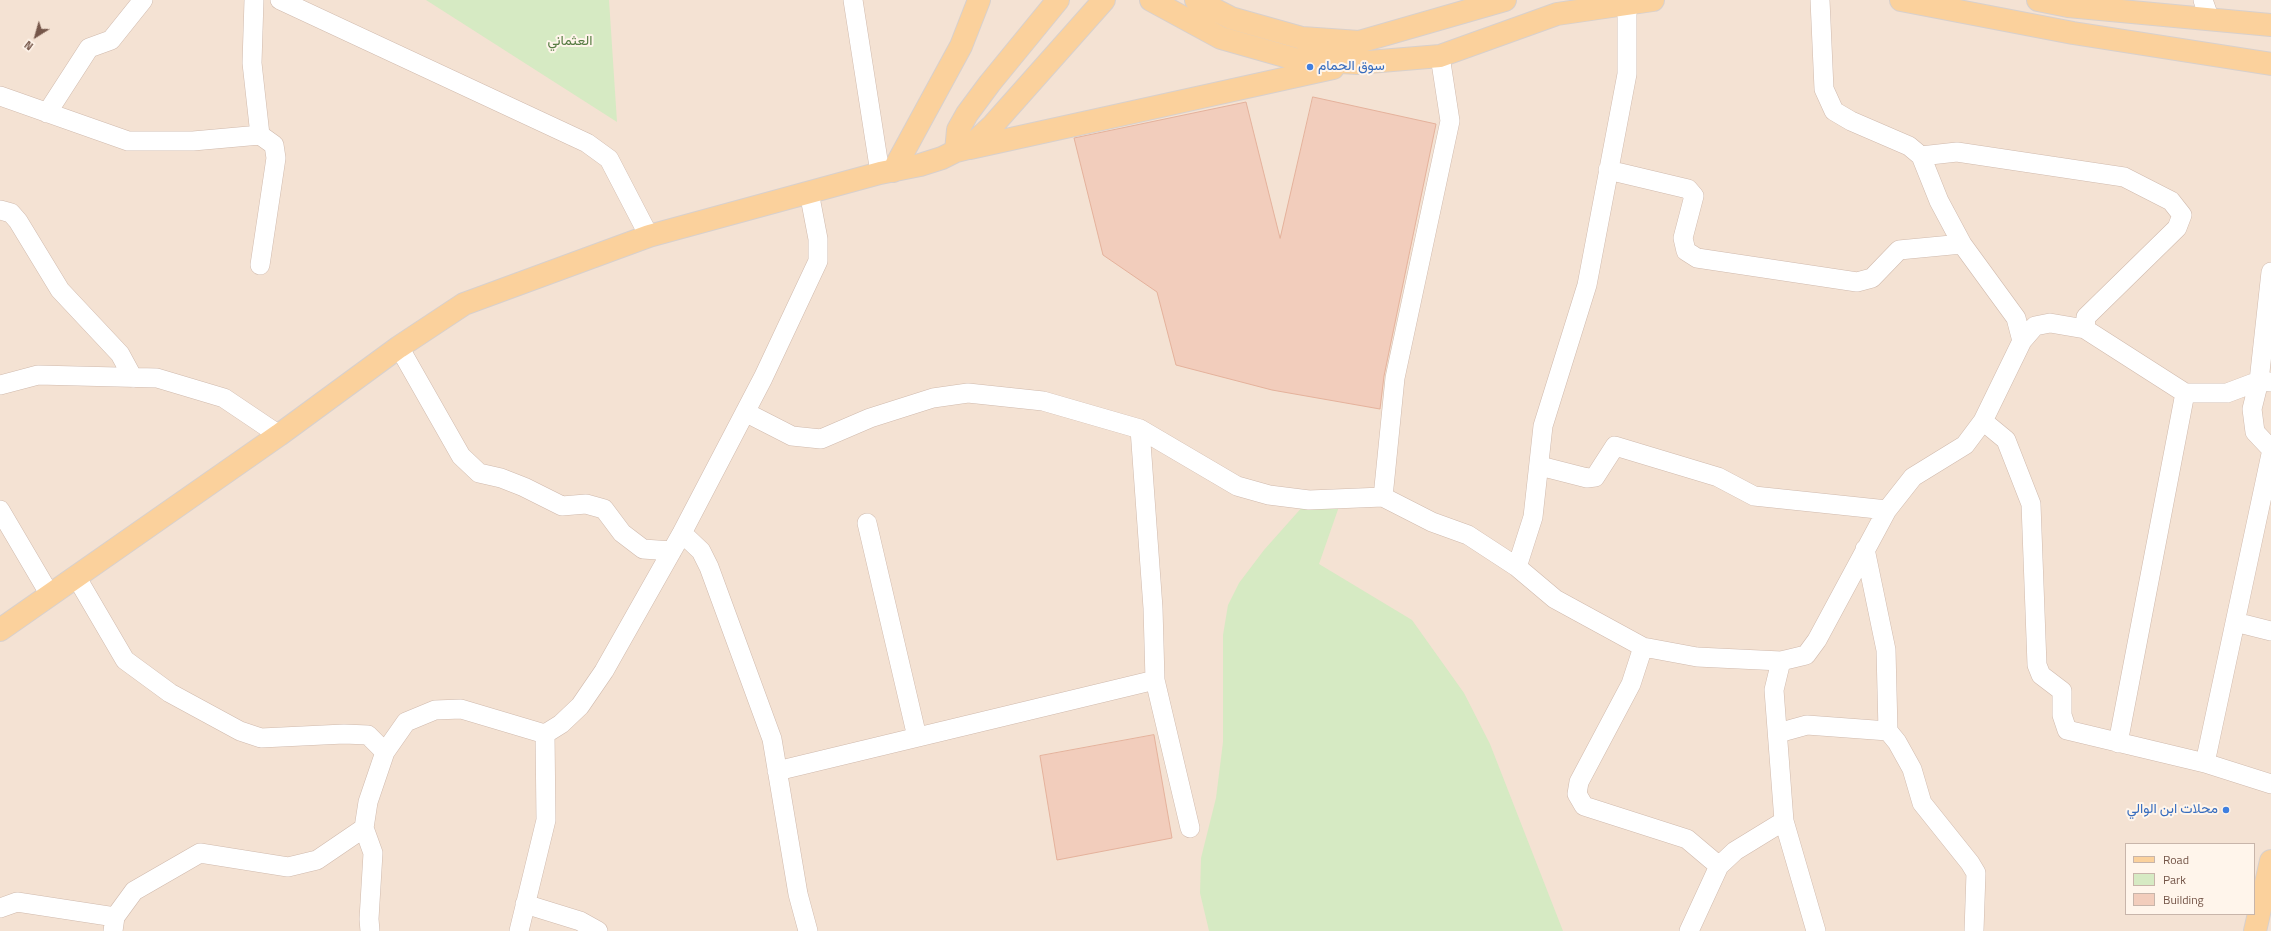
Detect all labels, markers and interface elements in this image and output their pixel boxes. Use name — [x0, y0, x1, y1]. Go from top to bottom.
north arrow — [16, 16, 56, 56]
park label: العثماني — [547, 34, 593, 50]
text: N — [21, 37, 37, 54]
place label: سوق الحمام — [1318, 59, 1385, 75]
marker: سوق الحمام — [1305, 62, 1315, 72]
place label: محلات ابن الوالي — [2127, 802, 2218, 818]
marker: محلات ابن الوالي — [2221, 805, 2231, 815]
legend — [2125, 843, 2255, 915]
text: Road — [2163, 850, 2189, 869]
text: Park — [2163, 870, 2186, 889]
text: Building — [2163, 890, 2204, 909]

